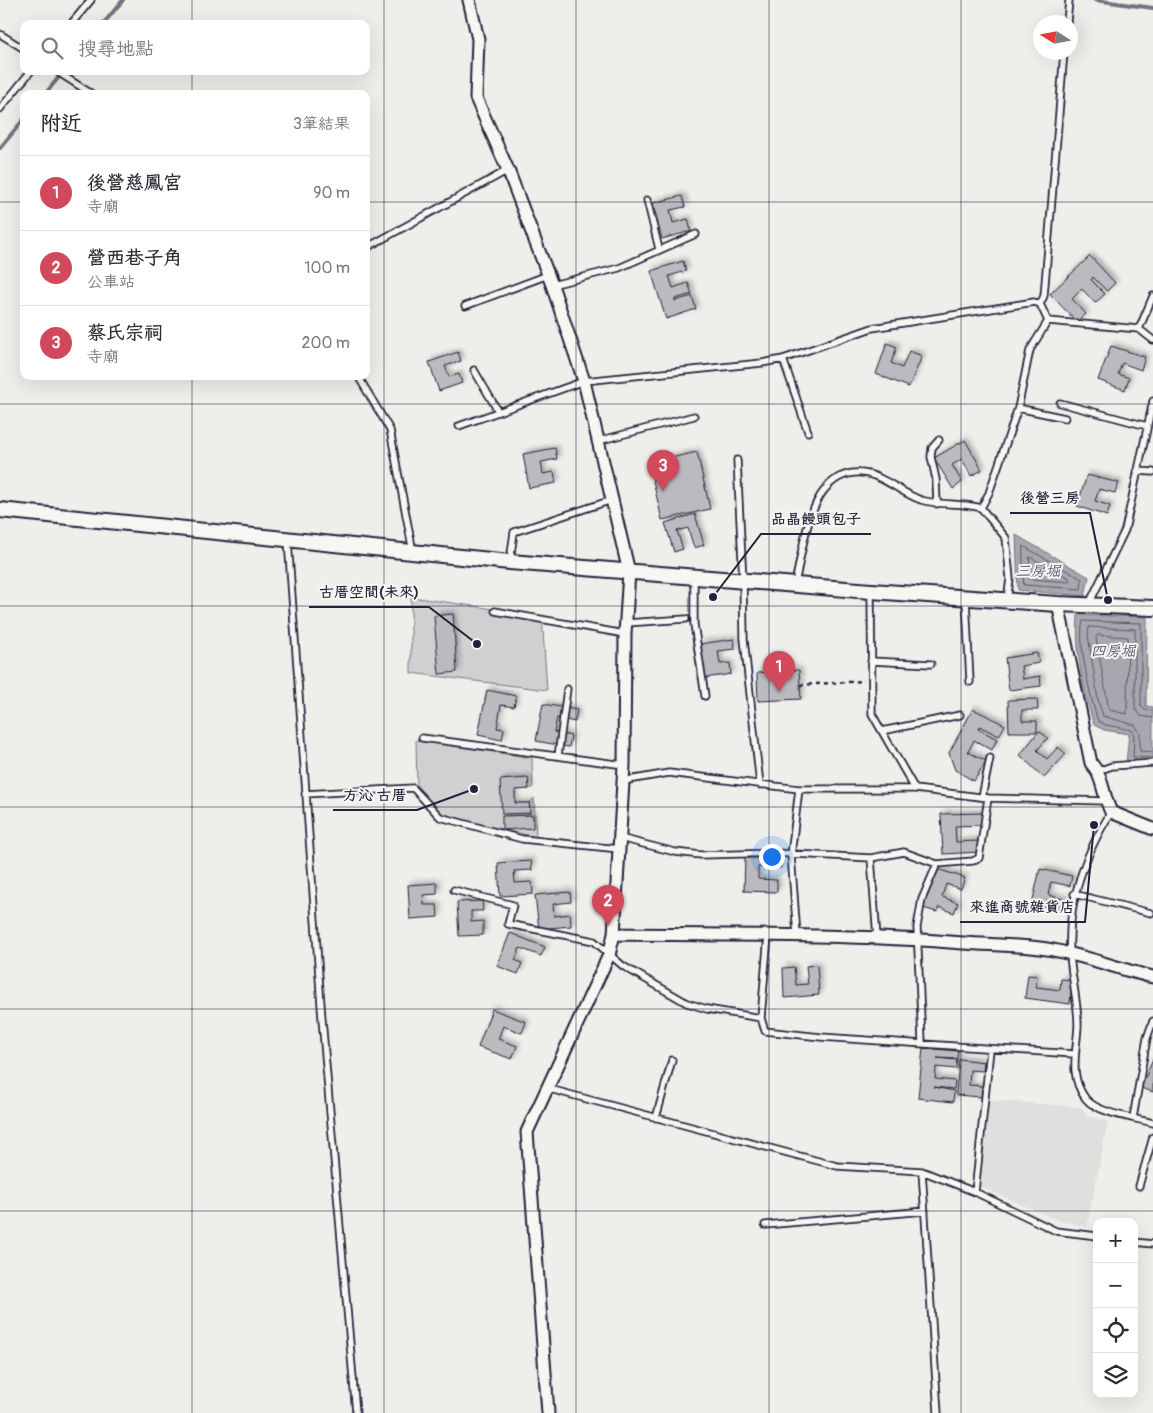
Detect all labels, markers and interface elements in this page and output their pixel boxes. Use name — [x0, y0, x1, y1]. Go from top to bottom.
north arrow — [1033, 15, 1078, 60]
search box — [20, 20, 370, 75]
icon: search — [38, 34, 66, 62]
text: 搜尋地點 — [78, 37, 154, 61]
text: 附近 — [40, 110, 82, 137]
text: 3筆結果 — [293, 114, 350, 134]
text: 後營慈鳳宮 — [87, 171, 182, 195]
text: 1 — [53, 183, 59, 203]
text: 90 m — [313, 183, 350, 203]
text: 寺廟 — [87, 197, 119, 217]
text: 營西巷子角 — [87, 246, 182, 270]
text: 2 — [52, 258, 60, 278]
text: 100 m — [304, 258, 350, 278]
text: 公車站 — [87, 272, 135, 292]
text: 蔡氏宗祠 — [87, 321, 163, 345]
text: 3 — [52, 333, 60, 353]
text: 200 m — [302, 333, 350, 353]
text: 寺廟 — [87, 347, 119, 367]
pin: 3 — [647, 450, 679, 491]
callout: 後營三房 — [1010, 483, 1090, 513]
text: 後營三房 — [1020, 489, 1080, 508]
callout: 品晶饅頭包子 — [761, 504, 871, 534]
text: 品晶饅頭包子 — [771, 510, 861, 529]
water label: 三房堀 — [1015, 562, 1062, 581]
callout: 古厝空間(未來) — [309, 577, 429, 607]
text: 古厝空間(未來) — [319, 583, 419, 602]
water label: 四房堀 — [1090, 642, 1137, 661]
pin: 1 — [763, 651, 795, 692]
callout: 方沁 古厝 — [333, 780, 417, 810]
text: 方沁 古厝 — [343, 786, 407, 805]
your location — [759, 844, 785, 870]
pin: 2 — [592, 885, 624, 926]
callout: 來進商號雜貨店 — [960, 892, 1085, 922]
text: 來進商號雜貨店 — [969, 898, 1075, 917]
map controls — [1093, 1218, 1138, 1398]
button: + — [1093, 1218, 1138, 1263]
button: − — [1093, 1263, 1138, 1308]
button: locate — [1093, 1308, 1138, 1353]
button: layers — [1093, 1353, 1138, 1398]

